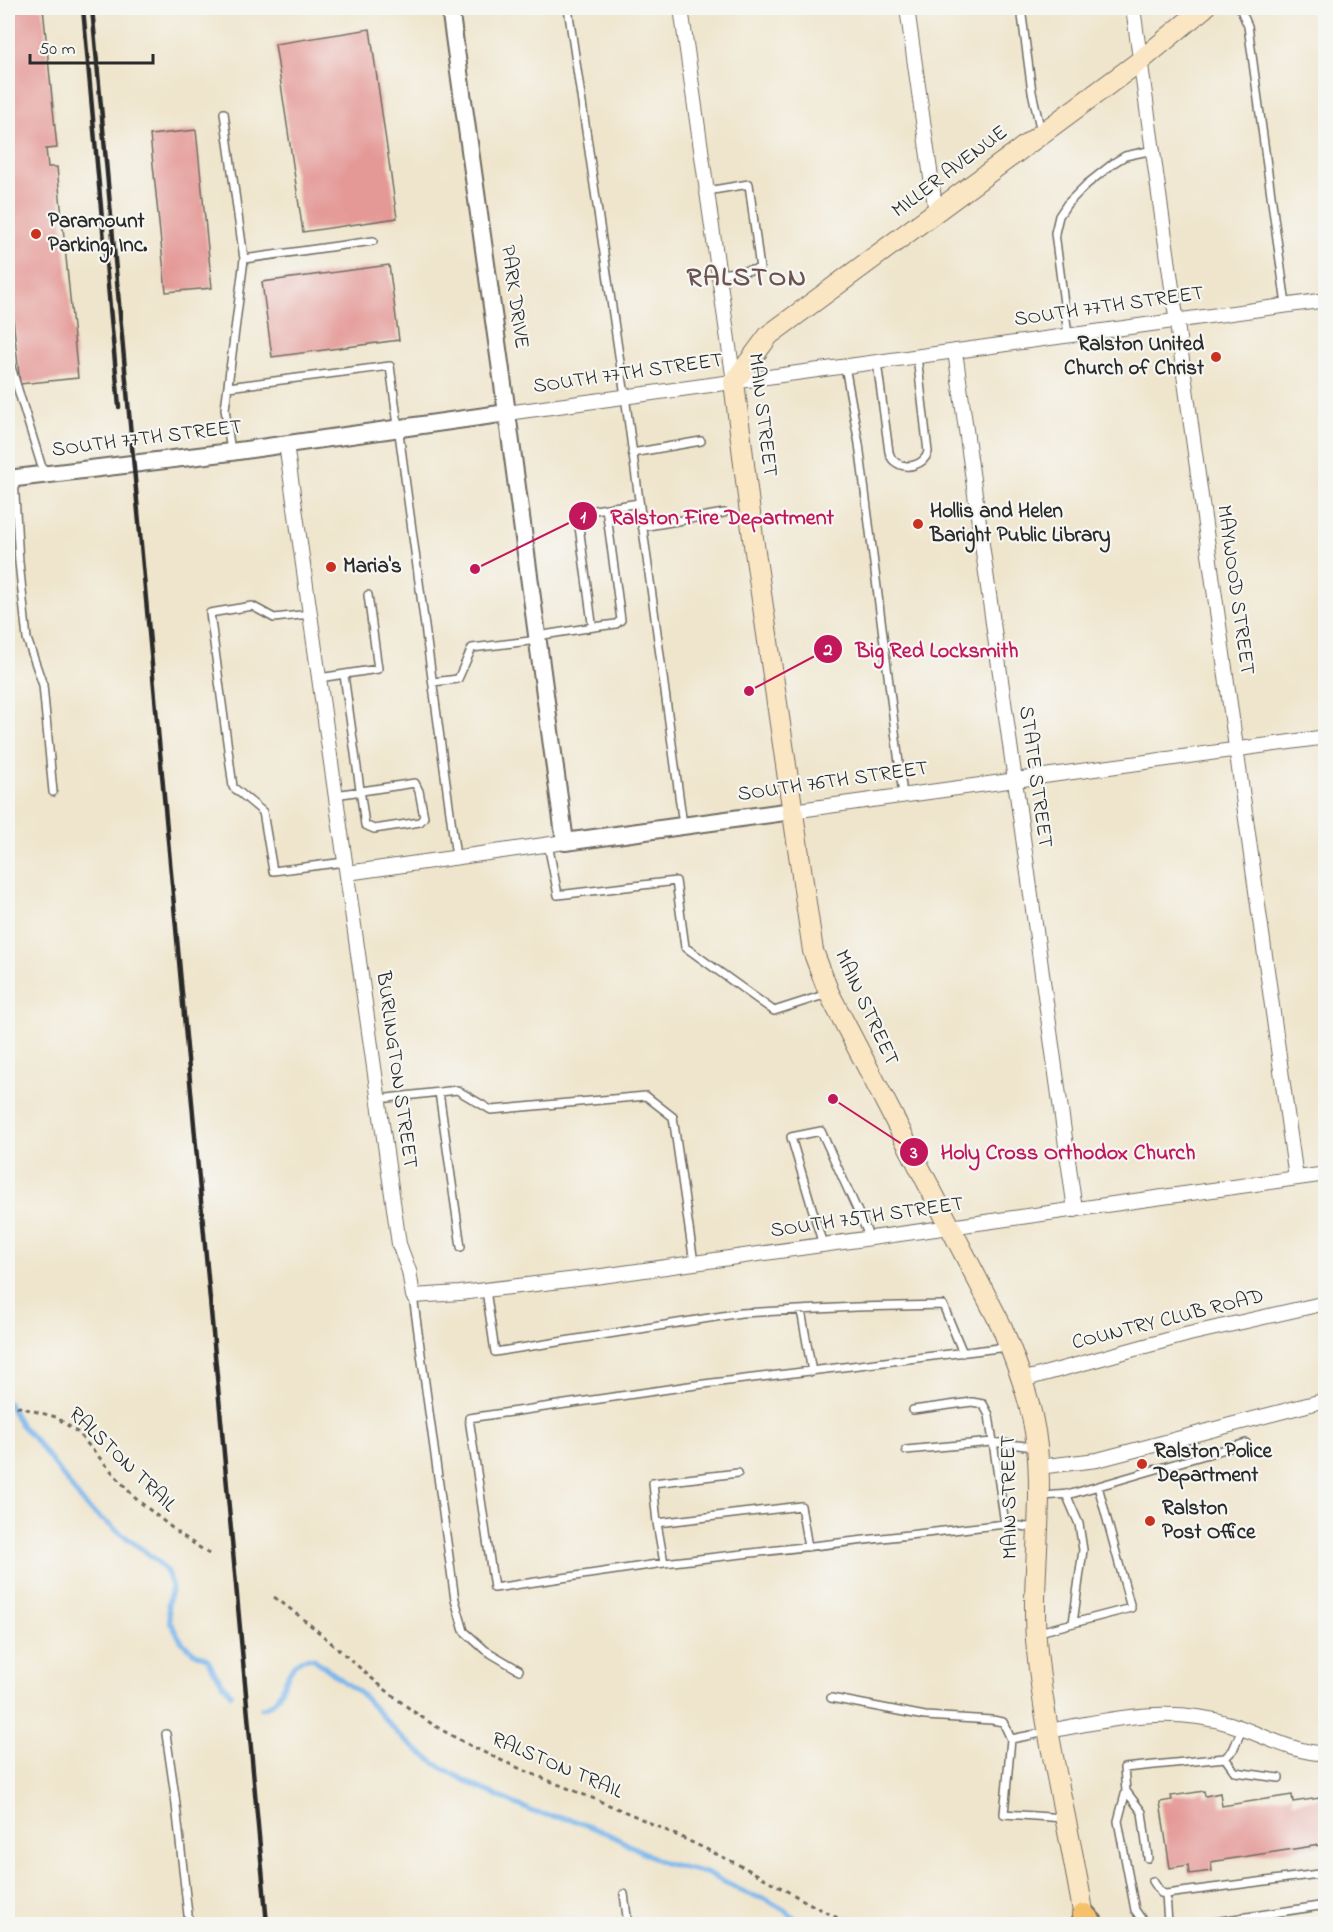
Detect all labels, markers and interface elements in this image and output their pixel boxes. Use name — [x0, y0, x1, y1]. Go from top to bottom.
scale bar — [30, 27, 153, 65]
text: 50 m — [39, 37, 76, 63]
street label: MILLER AVENUE — [886, 118, 1014, 226]
place label: Paramount Parking, Inc. — [48, 207, 148, 263]
marker: Paramount Parking, Inc. — [29, 227, 43, 241]
street label: PARK DRIVE — [492, 243, 536, 351]
district label: RALSTON — [687, 259, 807, 298]
street label: SOUTH 77TH STREET — [1012, 279, 1206, 335]
place label: Ralston United Church of Christ — [1064, 330, 1205, 384]
street label: SOUTH 77TH STREET — [531, 346, 725, 402]
marker: Ralston United Church of Christ — [1209, 350, 1223, 364]
street label: MAIN STREET — [740, 351, 784, 479]
street label: SOUTH 77TH STREET — [50, 412, 244, 466]
callout: Ralston Fire Department — [568, 496, 845, 536]
place label: Hollis and Helen Baright Public Library — [929, 497, 1111, 553]
text: Ralston Fire Department — [610, 503, 834, 535]
street label: MAYWOOD STREET — [1208, 503, 1262, 677]
text: 1 — [580, 505, 586, 531]
marker: Hollis and Helen Baright Public Library — [911, 517, 925, 531]
place label: Maria's — [343, 552, 402, 582]
marker: Maria's — [324, 560, 338, 574]
callout: Big Red Locksmith — [813, 629, 1030, 669]
text: Big Red Locksmith — [854, 636, 1019, 669]
text: 2 — [823, 638, 833, 664]
street label: STATE STREET — [1010, 704, 1060, 850]
street label: SOUTH 76TH STREET — [736, 754, 930, 810]
street label: MAIN STREET — [826, 945, 906, 1071]
street label: BURLINGTON STREET — [367, 968, 425, 1171]
callout: Holy Cross Orthodox Church — [899, 1132, 1208, 1172]
text: Holy Cross Orthodox Church — [940, 1138, 1196, 1171]
text: 3 — [909, 1141, 918, 1167]
street label: SOUTH 75TH STREET — [768, 1190, 966, 1246]
street label: COUNTRY CLUB ROAD — [1069, 1282, 1267, 1358]
street label: RALSTON TRAIL — [61, 1400, 183, 1520]
street label: MAIN STREET — [994, 1434, 1026, 1560]
place label: Ralston Police Department — [1153, 1437, 1273, 1491]
marker: Ralston Police Department — [1135, 1457, 1149, 1471]
place label: Ralston Post Office — [1162, 1494, 1256, 1548]
marker: Ralston Post Office — [1143, 1514, 1157, 1528]
street label: RALSTON TRAIL — [487, 1725, 628, 1807]

